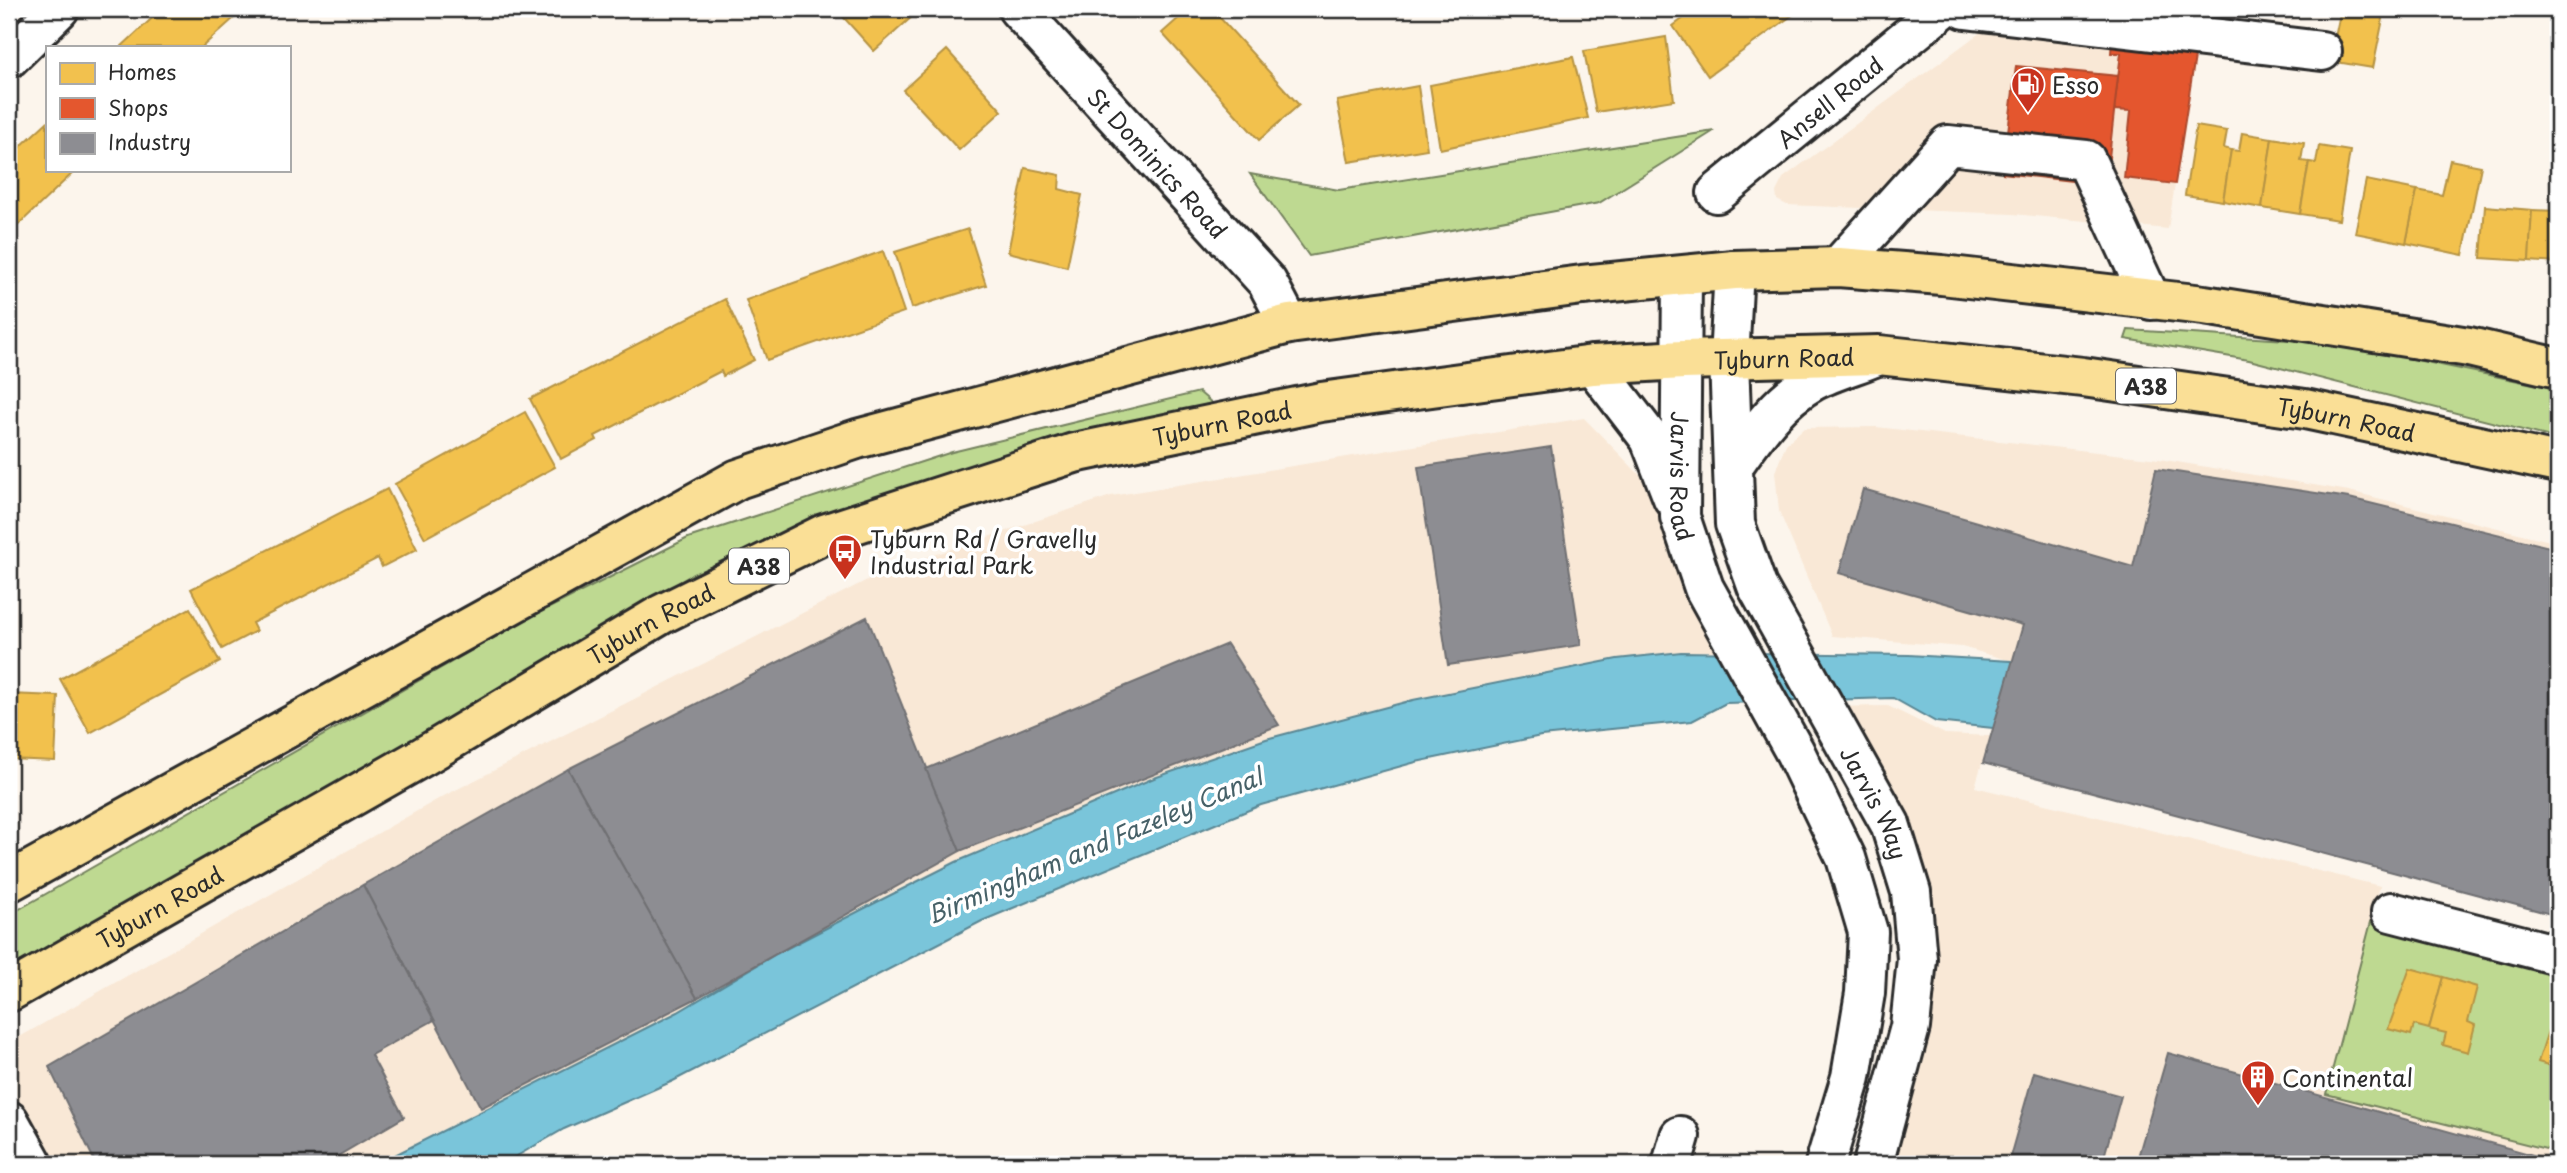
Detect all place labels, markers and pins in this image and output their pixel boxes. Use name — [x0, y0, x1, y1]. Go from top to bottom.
fuel station icon: Esso — [2009, 65, 2047, 114]
place label: Esso — [2052, 67, 2099, 102]
place label: Tyburn Rd / Gravelly Industrial Park — [870, 521, 1097, 582]
bus stop icon: Tyburn Rd / Gravelly Industrial Park — [826, 532, 864, 581]
building icon: Continental — [2239, 1058, 2277, 1107]
place label: Continental — [2282, 1060, 2413, 1095]

